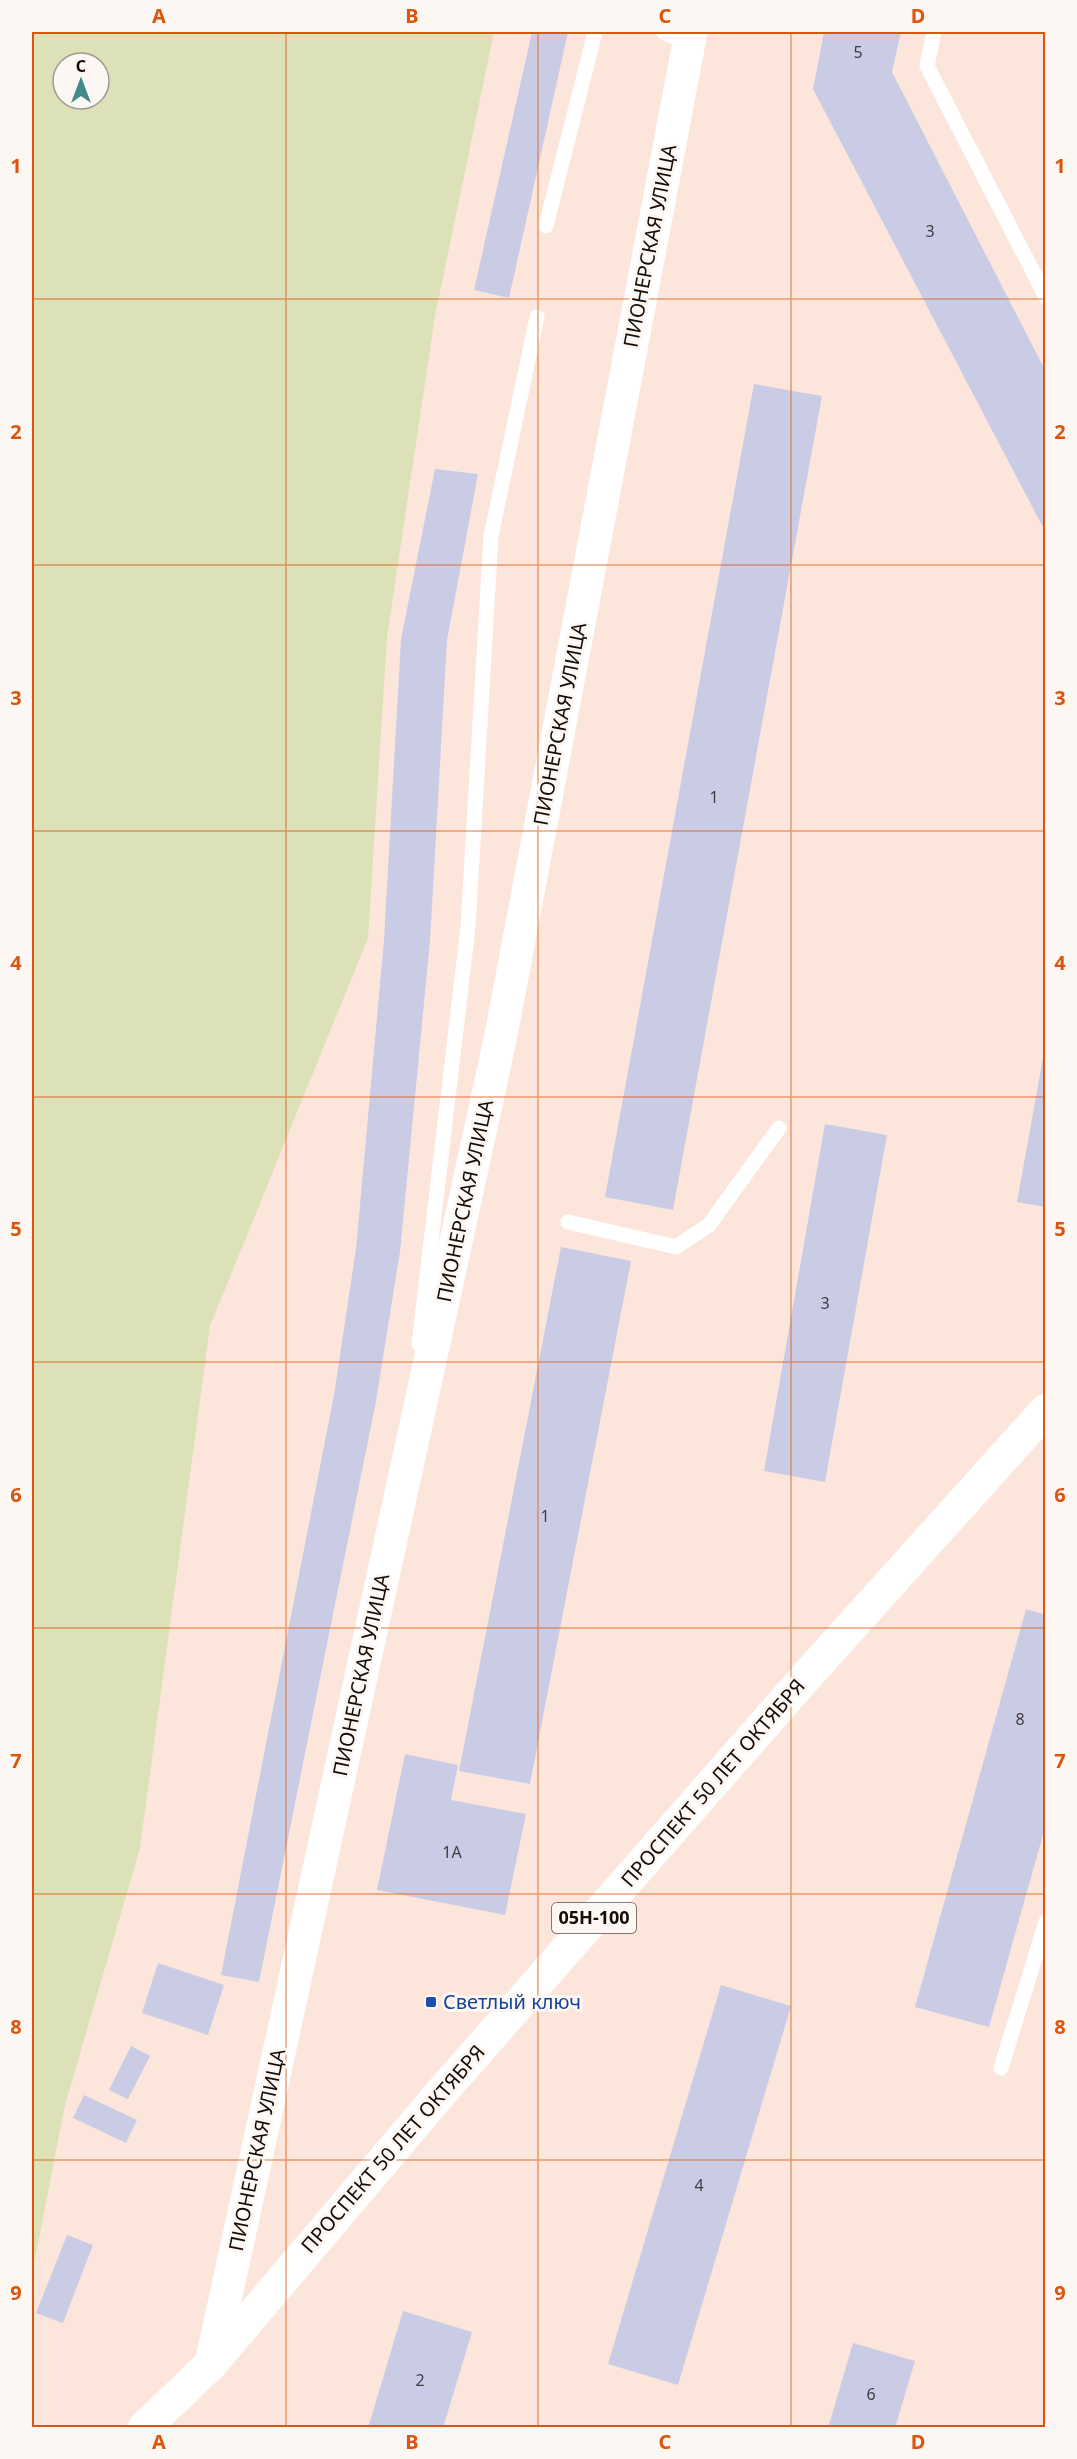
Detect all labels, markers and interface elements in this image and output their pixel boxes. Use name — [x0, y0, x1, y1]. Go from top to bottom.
text: A — [152, 2, 166, 29]
text: B — [405, 2, 419, 29]
text: C — [659, 2, 672, 29]
text: D — [911, 2, 925, 29]
house number: 5 — [853, 41, 863, 63]
north arrow — [51, 51, 111, 111]
text: С — [76, 55, 86, 77]
street label: ПИОНЕРСКАЯ УЛИЦА — [617, 142, 682, 350]
text: 1 — [10, 152, 22, 179]
text: 1 — [1054, 152, 1066, 179]
house number: 3 — [925, 220, 935, 242]
text: 2 — [10, 418, 22, 445]
text: 2 — [1054, 418, 1066, 445]
street label: ПИОНЕРСКАЯ УЛИЦА — [527, 620, 592, 828]
text: 3 — [10, 684, 22, 711]
text: 3 — [1054, 684, 1066, 711]
house number: 1 — [709, 786, 719, 808]
text: 4 — [10, 949, 22, 976]
text: 4 — [1054, 949, 1066, 976]
street label: ПИОНЕРСКАЯ УЛИЦА — [430, 1097, 499, 1305]
text: 5 — [10, 1215, 22, 1242]
text: 5 — [1054, 1215, 1066, 1242]
house number: 3 — [820, 1292, 830, 1314]
text: 6 — [10, 1481, 22, 1508]
text: 6 — [1054, 1481, 1066, 1508]
house number: 1 — [540, 1505, 550, 1527]
street label: ПИОНЕРСКАЯ УЛИЦА — [326, 1571, 395, 1779]
street label: ПРОСПЕКТ 50 ЛЕТ ОКТЯБРЯ — [615, 1673, 811, 1893]
house number: 8 — [1015, 1708, 1025, 1730]
text: 7 — [10, 1747, 22, 1774]
text: 7 — [1054, 1747, 1066, 1774]
house number: 1А — [442, 1841, 462, 1863]
road number: 05Н-100 — [552, 1903, 636, 1933]
place label: Светлый ключ — [443, 1988, 581, 2015]
marker: Светлый ключ — [424, 1995, 438, 2009]
text: 8 — [10, 2013, 22, 2040]
text: 8 — [1054, 2013, 1066, 2040]
street label: ПРОСПЕКТ 50 ЛЕТ ОКТЯБРЯ — [295, 2039, 491, 2259]
street label: ПИОНЕРСКАЯ УЛИЦА — [222, 2046, 291, 2254]
house number: 4 — [694, 2174, 704, 2196]
text: 9 — [10, 2279, 22, 2306]
text: 9 — [1054, 2279, 1066, 2306]
house number: 2 — [415, 2369, 425, 2391]
house number: 6 — [866, 2383, 876, 2405]
text: A — [152, 2428, 166, 2455]
text: B — [405, 2428, 419, 2455]
text: C — [659, 2428, 672, 2455]
text: D — [911, 2428, 925, 2455]

